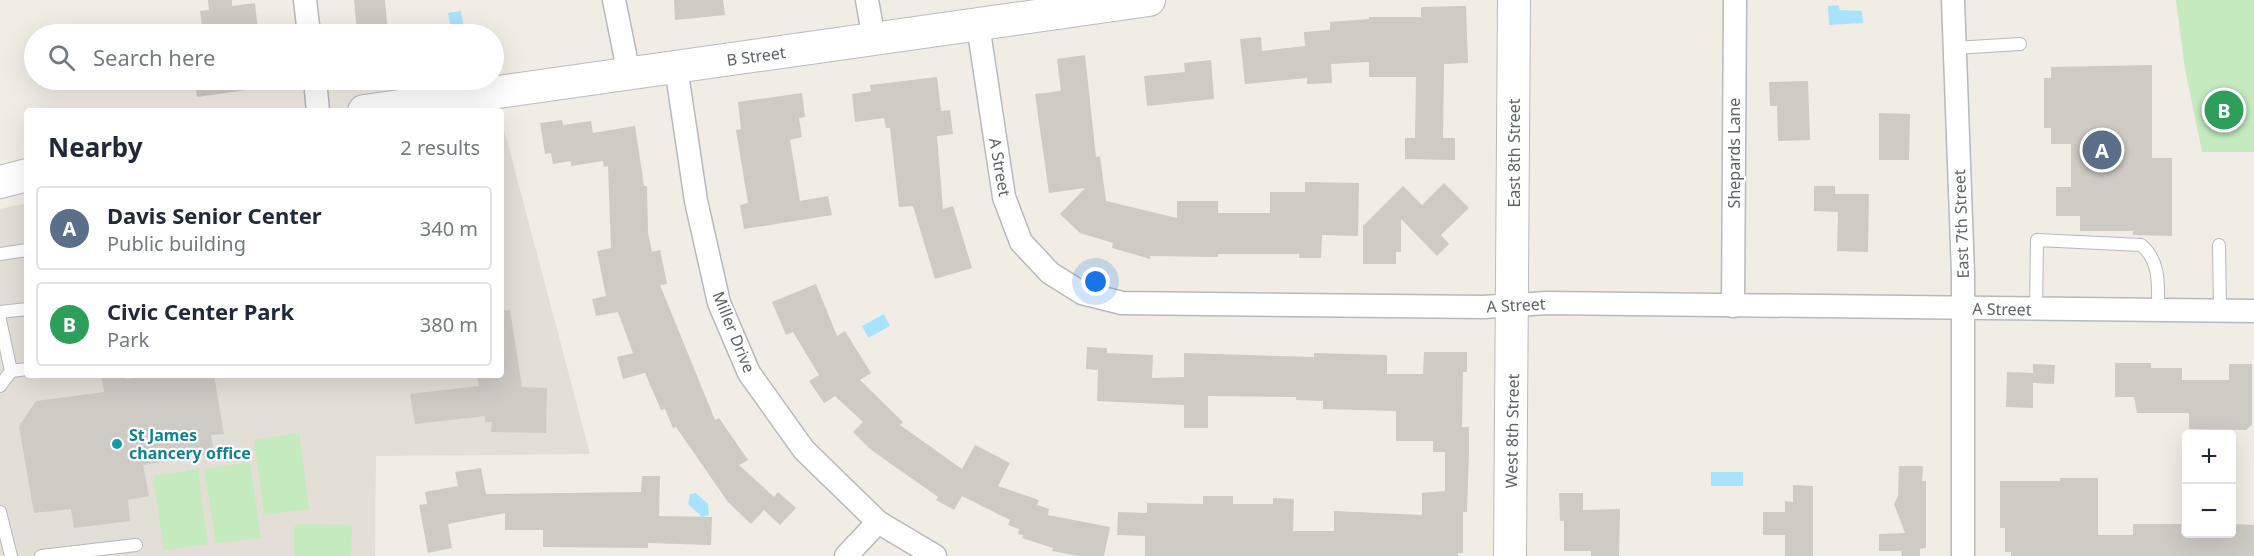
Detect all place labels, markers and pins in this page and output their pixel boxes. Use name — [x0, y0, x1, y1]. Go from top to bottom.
pin: B — [2204, 88, 2244, 132]
pin: A — [2082, 128, 2122, 172]
place label: St James chancery office — [129, 424, 251, 464]
marker: St James chancery office — [110, 437, 124, 451]

